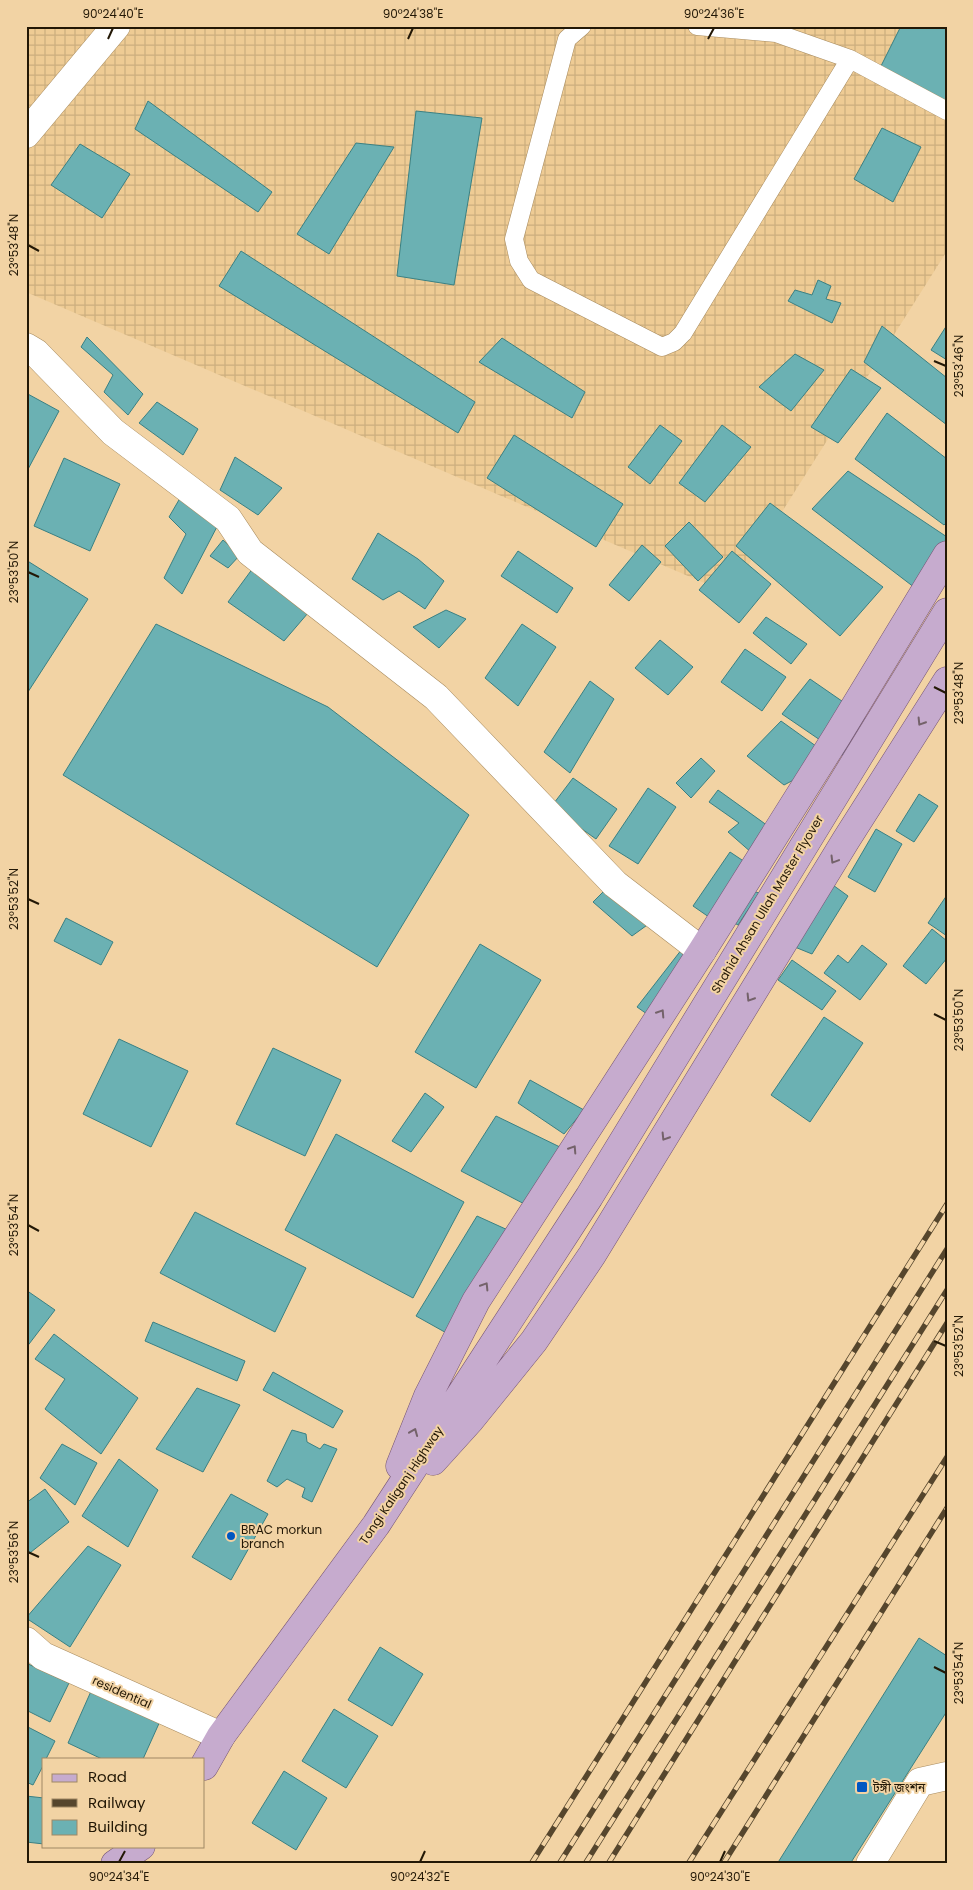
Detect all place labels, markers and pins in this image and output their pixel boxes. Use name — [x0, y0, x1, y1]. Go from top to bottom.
place label: BRAC morkun branch — [241, 1521, 322, 1552]
marker: BRAC morkun branch — [225, 1530, 237, 1542]
place label: টঙ্গী জংশন — [872, 1779, 926, 1796]
marker: টঙ্গী জংশন — [855, 1780, 869, 1794]

